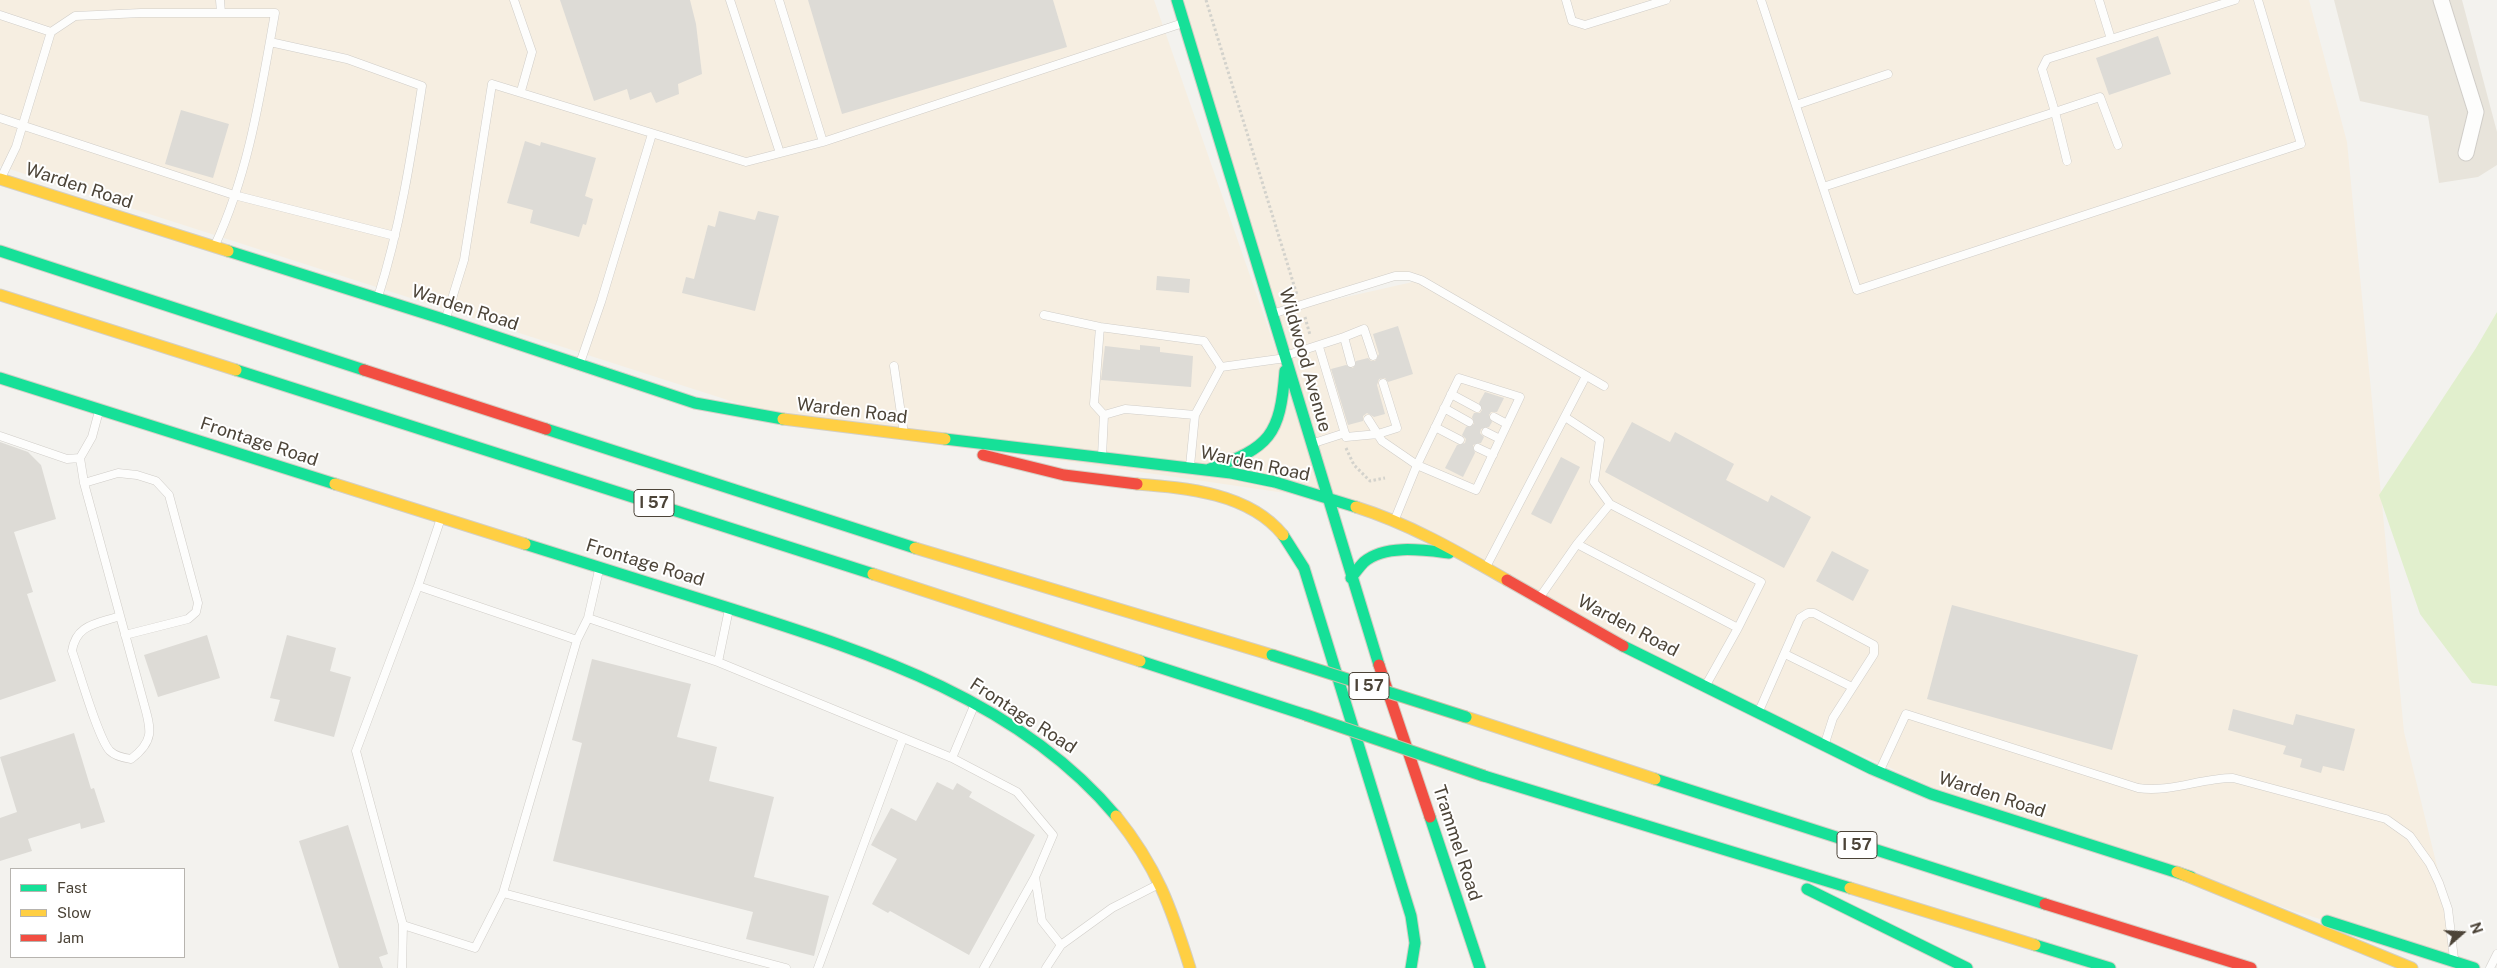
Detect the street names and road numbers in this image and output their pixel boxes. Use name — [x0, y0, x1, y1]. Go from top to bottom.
street label: Warden Road — [23, 158, 135, 214]
street label: Warden Road — [409, 280, 521, 336]
street label: Wildwood Avenue — [1274, 286, 1336, 434]
street label: Warden Road — [795, 393, 909, 429]
street label: Frontage Road — [197, 413, 321, 471]
street label: Warden Road — [1198, 442, 1312, 486]
road number: I 57 — [634, 489, 674, 516]
street label: Frontage Road — [583, 535, 707, 591]
street label: Warden Road — [1574, 590, 1682, 662]
road number: I 57 — [1349, 672, 1389, 699]
street label: Frontage Road — [966, 674, 1080, 758]
street label: Warden Road — [1936, 767, 2048, 823]
street label: Trammel Road — [1428, 782, 1486, 904]
road number: I 57 — [1837, 832, 1877, 858]

